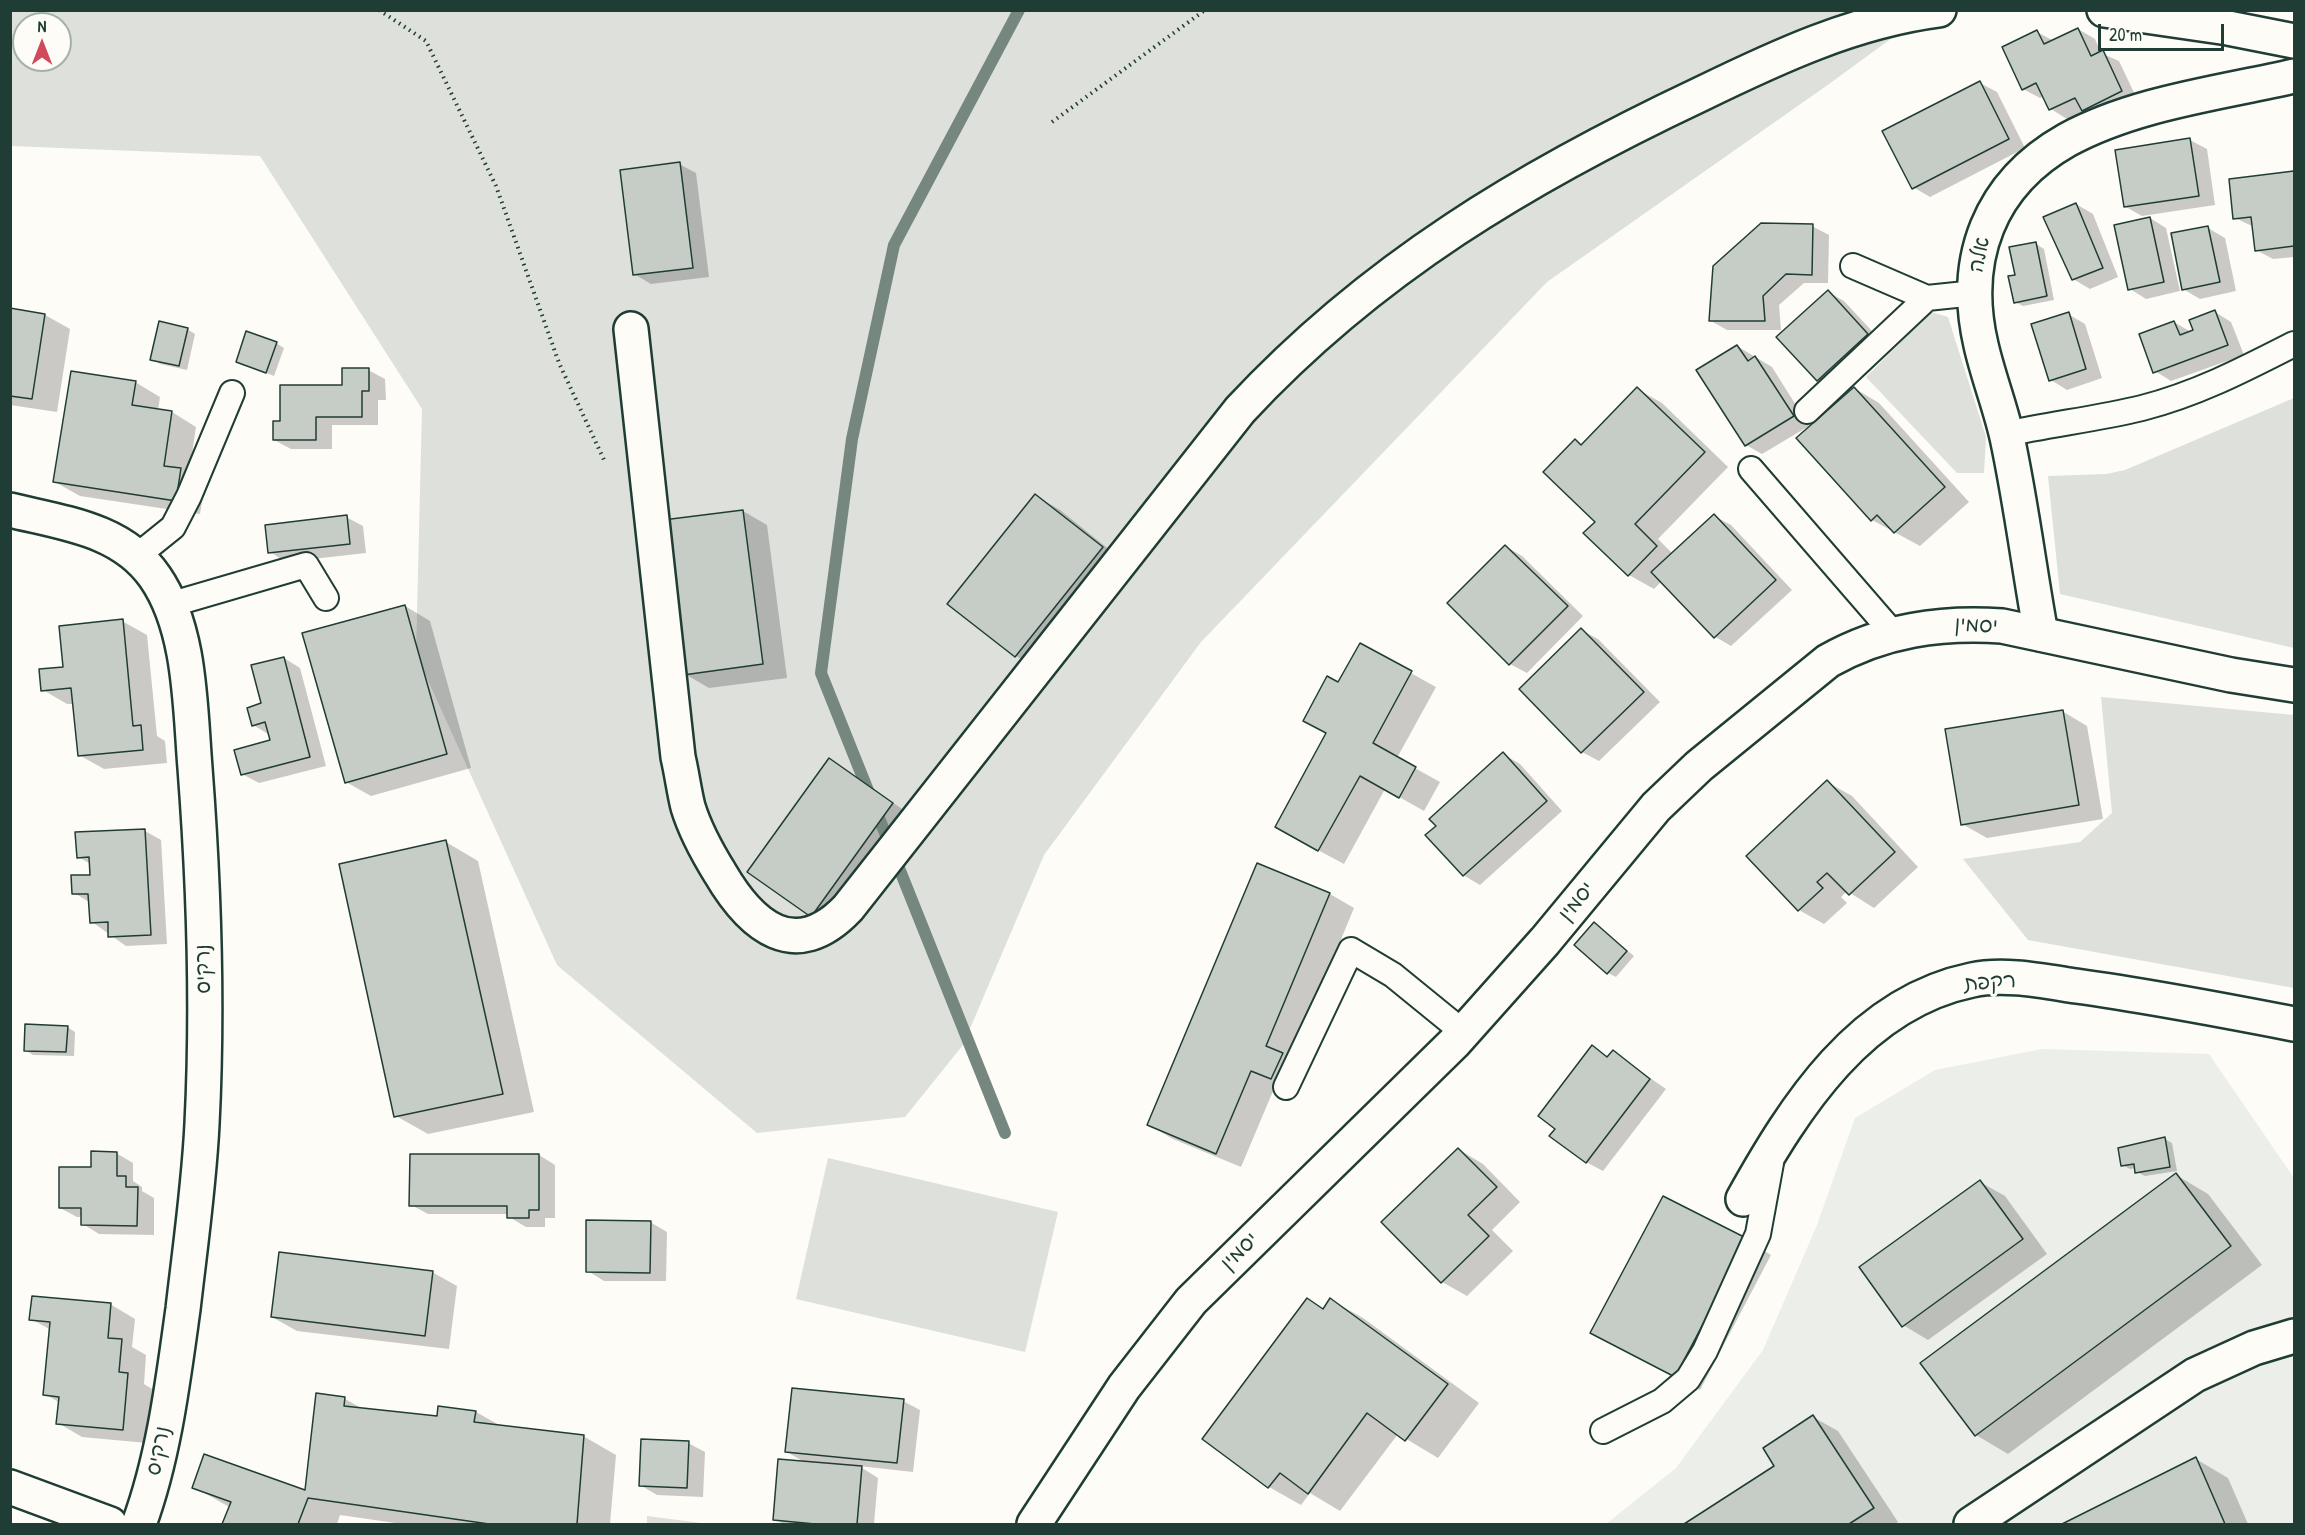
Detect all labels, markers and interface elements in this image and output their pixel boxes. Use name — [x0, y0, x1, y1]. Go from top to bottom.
north arrow — [12, 12, 72, 72]
scale bar — [2101, 12, 2227, 50]
text: N — [38, 15, 46, 37]
text: 20 m — [2109, 22, 2142, 47]
street label: אלה — [1964, 235, 1996, 275]
street label: יסמין — [1954, 612, 1998, 640]
street label: יסמין — [1554, 877, 1600, 927]
street label: נרקיס — [191, 944, 217, 994]
street label: רקפת — [1963, 969, 2017, 997]
street label: יסמין — [1216, 1228, 1264, 1276]
street label: נרקיס — [142, 1424, 176, 1478]

